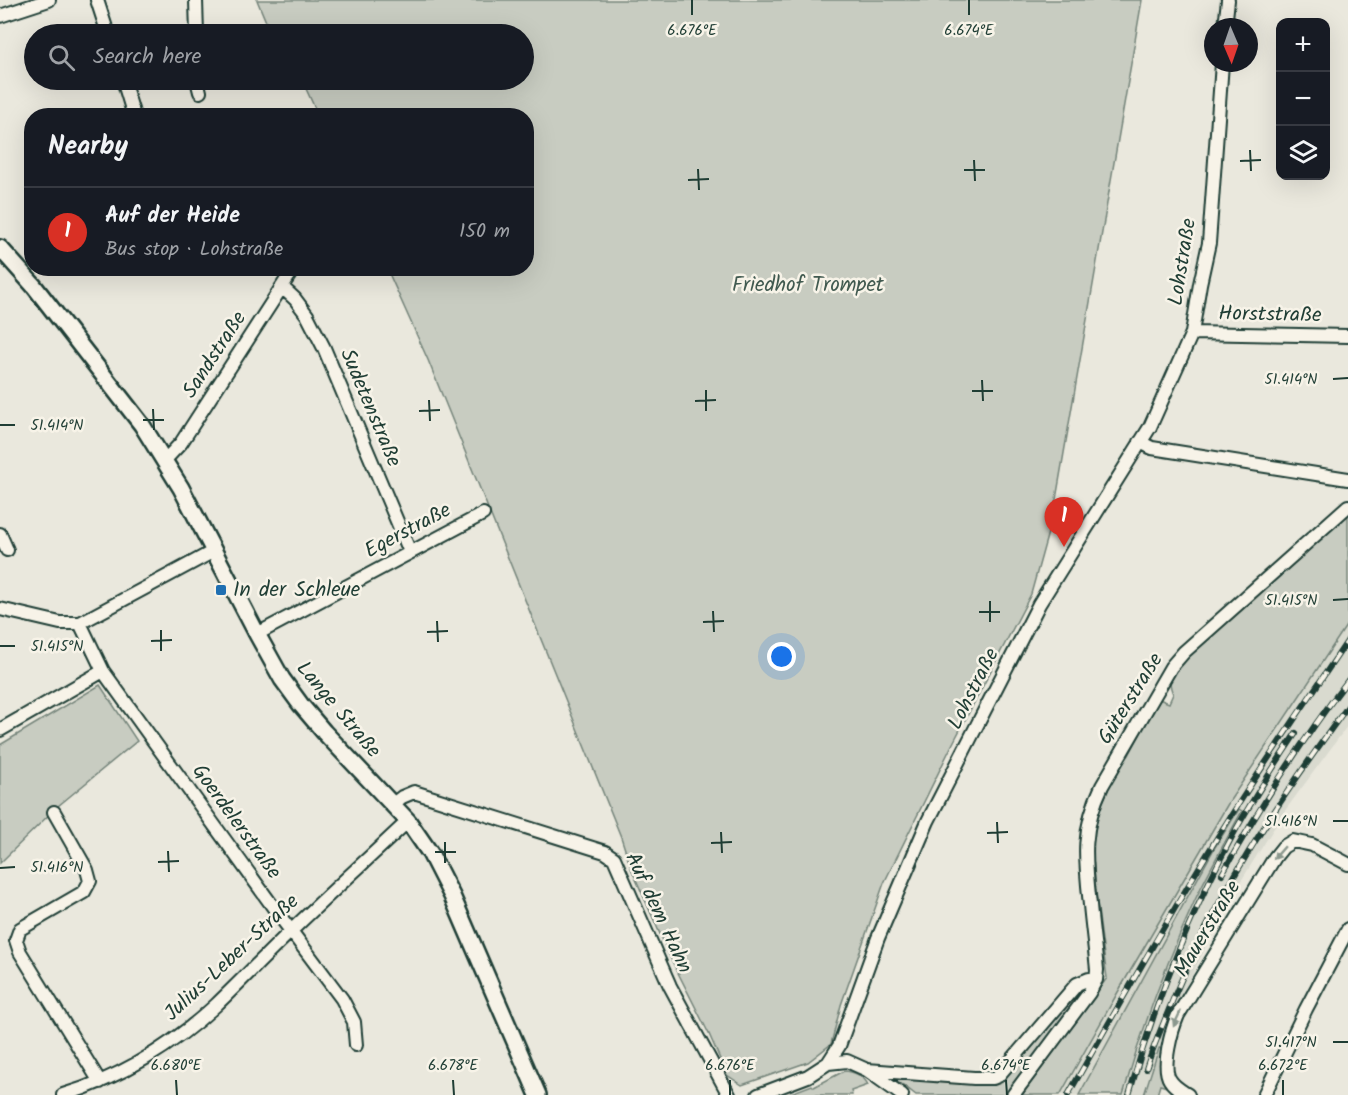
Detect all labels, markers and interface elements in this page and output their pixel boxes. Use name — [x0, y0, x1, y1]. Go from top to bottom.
north arrow — [1204, 18, 1258, 72]
map controls — [1276, 18, 1330, 180]
button: + — [1276, 18, 1330, 72]
text: 6.676°E — [667, 19, 718, 43]
text: 6.674°E — [944, 19, 995, 43]
search box — [24, 24, 534, 90]
text: Search here — [93, 40, 201, 75]
icon: search — [45, 41, 78, 74]
button: − — [1276, 72, 1330, 126]
text: Nearby — [48, 126, 128, 168]
button: layers — [1276, 126, 1330, 180]
text: Auf der Heide — [105, 199, 240, 234]
street label: Lohstraße — [1160, 215, 1206, 308]
text: 1 — [64, 216, 71, 248]
text: 150 m — [459, 216, 510, 248]
text: Bus stop · Lohstraße — [105, 234, 283, 266]
park label: Friedhof Trompet — [732, 269, 885, 302]
street label: Horststraße — [1218, 298, 1322, 332]
street label: Sandstraße — [174, 304, 256, 405]
street label: Sudetenstraße — [330, 344, 410, 473]
text: 51.414°N — [1265, 368, 1317, 392]
text: 51.414°N — [31, 414, 83, 438]
street label: Egerstraße — [359, 494, 458, 568]
pin: 1 — [1044, 498, 1084, 547]
place label: In der Schleue — [233, 574, 361, 607]
marker: In der Schleue — [214, 583, 228, 597]
text: 51.415°N — [1265, 589, 1317, 613]
text: 51.415°N — [31, 635, 83, 659]
your location — [767, 642, 796, 671]
street label: Lohstraße — [939, 642, 1009, 736]
street label: Güterstraße — [1090, 646, 1173, 751]
street label: Lange Straße — [287, 654, 389, 766]
street label: Goerdelerstraße — [183, 757, 290, 887]
text: 51.416°N — [1265, 810, 1317, 834]
one-way arrow — [1273, 845, 1286, 860]
street label: Auf dem Hahn — [615, 847, 701, 979]
text: 51.416°N — [31, 856, 83, 880]
street label: Mauerstraße — [1166, 874, 1250, 984]
street label: Julius-Leber-Straße — [157, 886, 307, 1030]
one-way arrow — [1172, 1010, 1182, 1028]
text: 51.417°N — [1265, 1031, 1317, 1055]
text: 6.680°E — [151, 1054, 203, 1078]
text: 6.678°E — [428, 1054, 479, 1078]
text: 6.676°E — [705, 1054, 756, 1078]
text: 6.674°E — [981, 1054, 1032, 1078]
text: 6.672°E — [1258, 1054, 1309, 1078]

